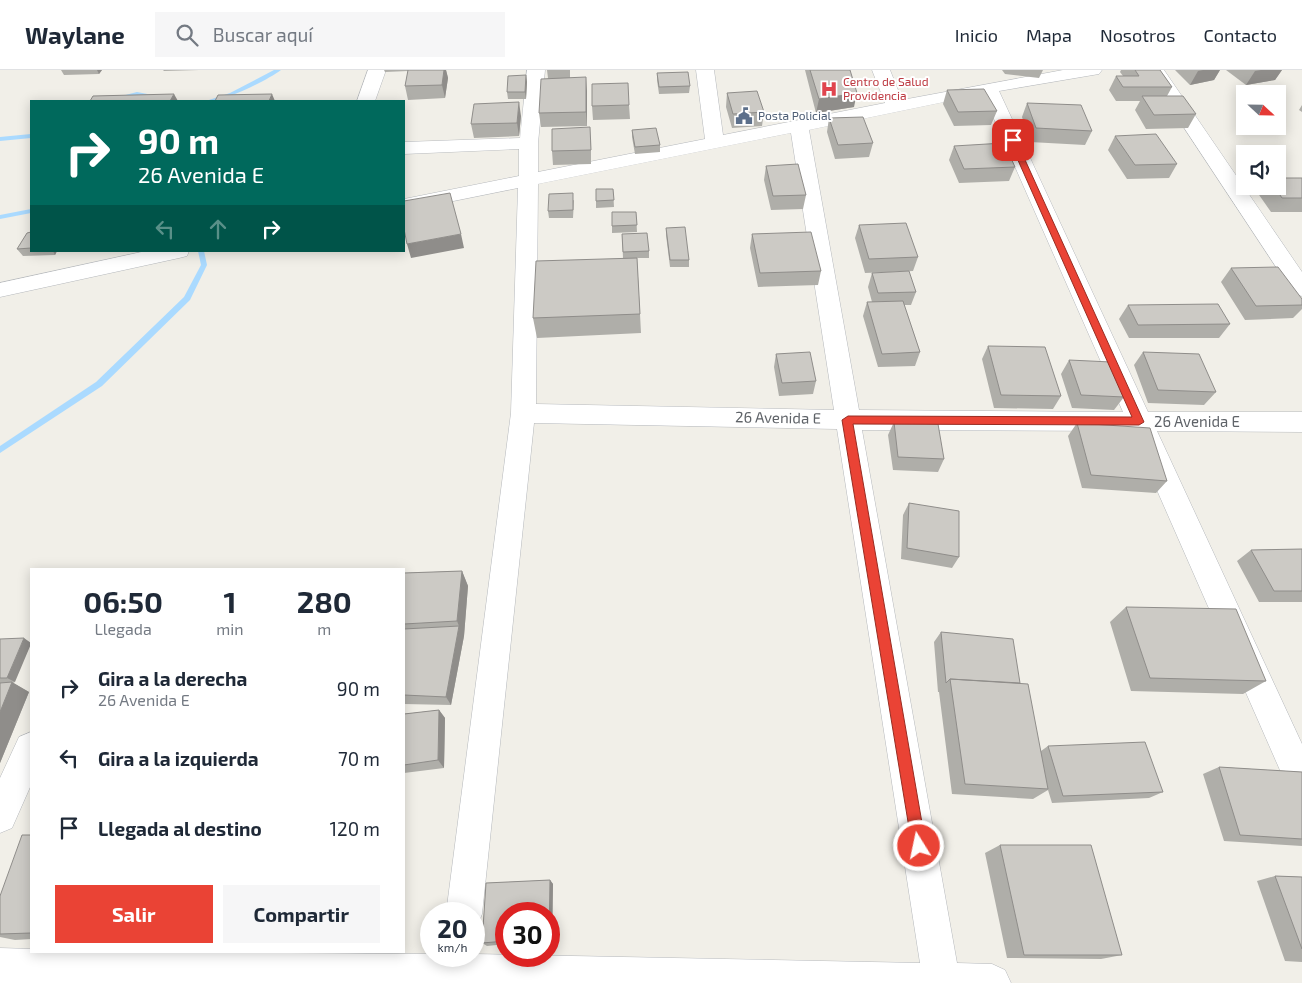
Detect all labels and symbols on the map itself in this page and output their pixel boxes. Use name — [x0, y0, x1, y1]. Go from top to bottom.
place label: Centro de Salud Providencia — [843, 74, 929, 102]
hospital icon: Centro de Salud Providencia — [819, 79, 839, 99]
north arrow — [1236, 85, 1286, 135]
public building icon: Posta Policial — [734, 106, 754, 126]
place label: Posta Policial — [758, 108, 832, 122]
pin — [992, 119, 1034, 161]
street label: 26 Avenida E — [735, 407, 821, 427]
street label: 26 Avenida E — [1154, 412, 1240, 430]
position arrow — [892, 819, 944, 871]
speed limit sign: 30 — [495, 902, 560, 967]

